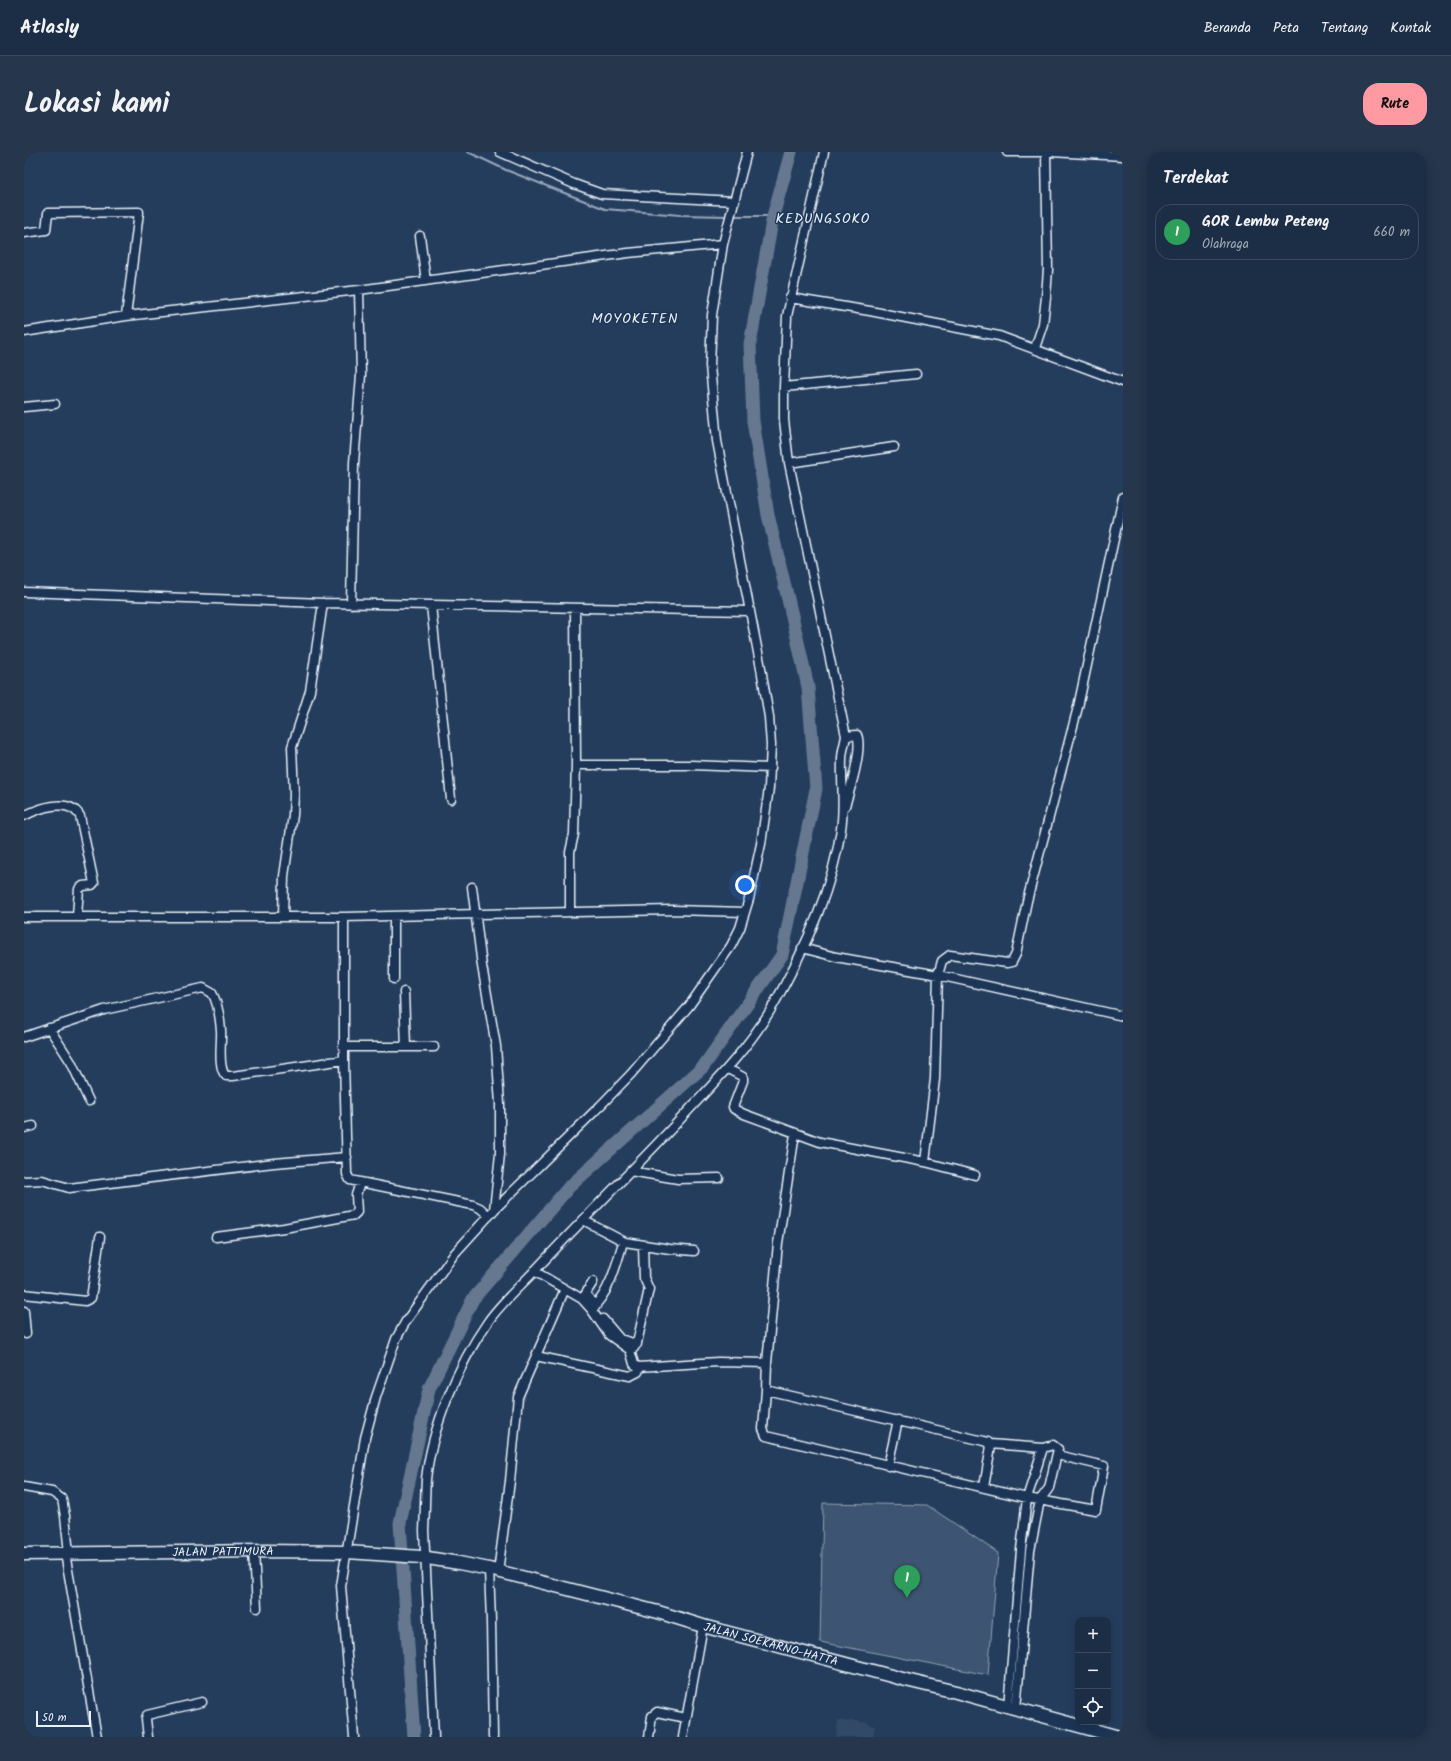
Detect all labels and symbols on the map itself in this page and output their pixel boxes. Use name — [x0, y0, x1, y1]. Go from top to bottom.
district label: KEDUNGSOKO — [776, 208, 870, 230]
district label: MOYOKETEN — [592, 308, 678, 330]
your location — [735, 875, 755, 895]
street label: JALAN PATTIMURA — [172, 1541, 274, 1562]
pin: 1 — [894, 1565, 920, 1598]
street label: JALAN SOEKARNO-HATTA — [702, 1617, 840, 1671]
scale bar — [36, 1709, 91, 1728]

